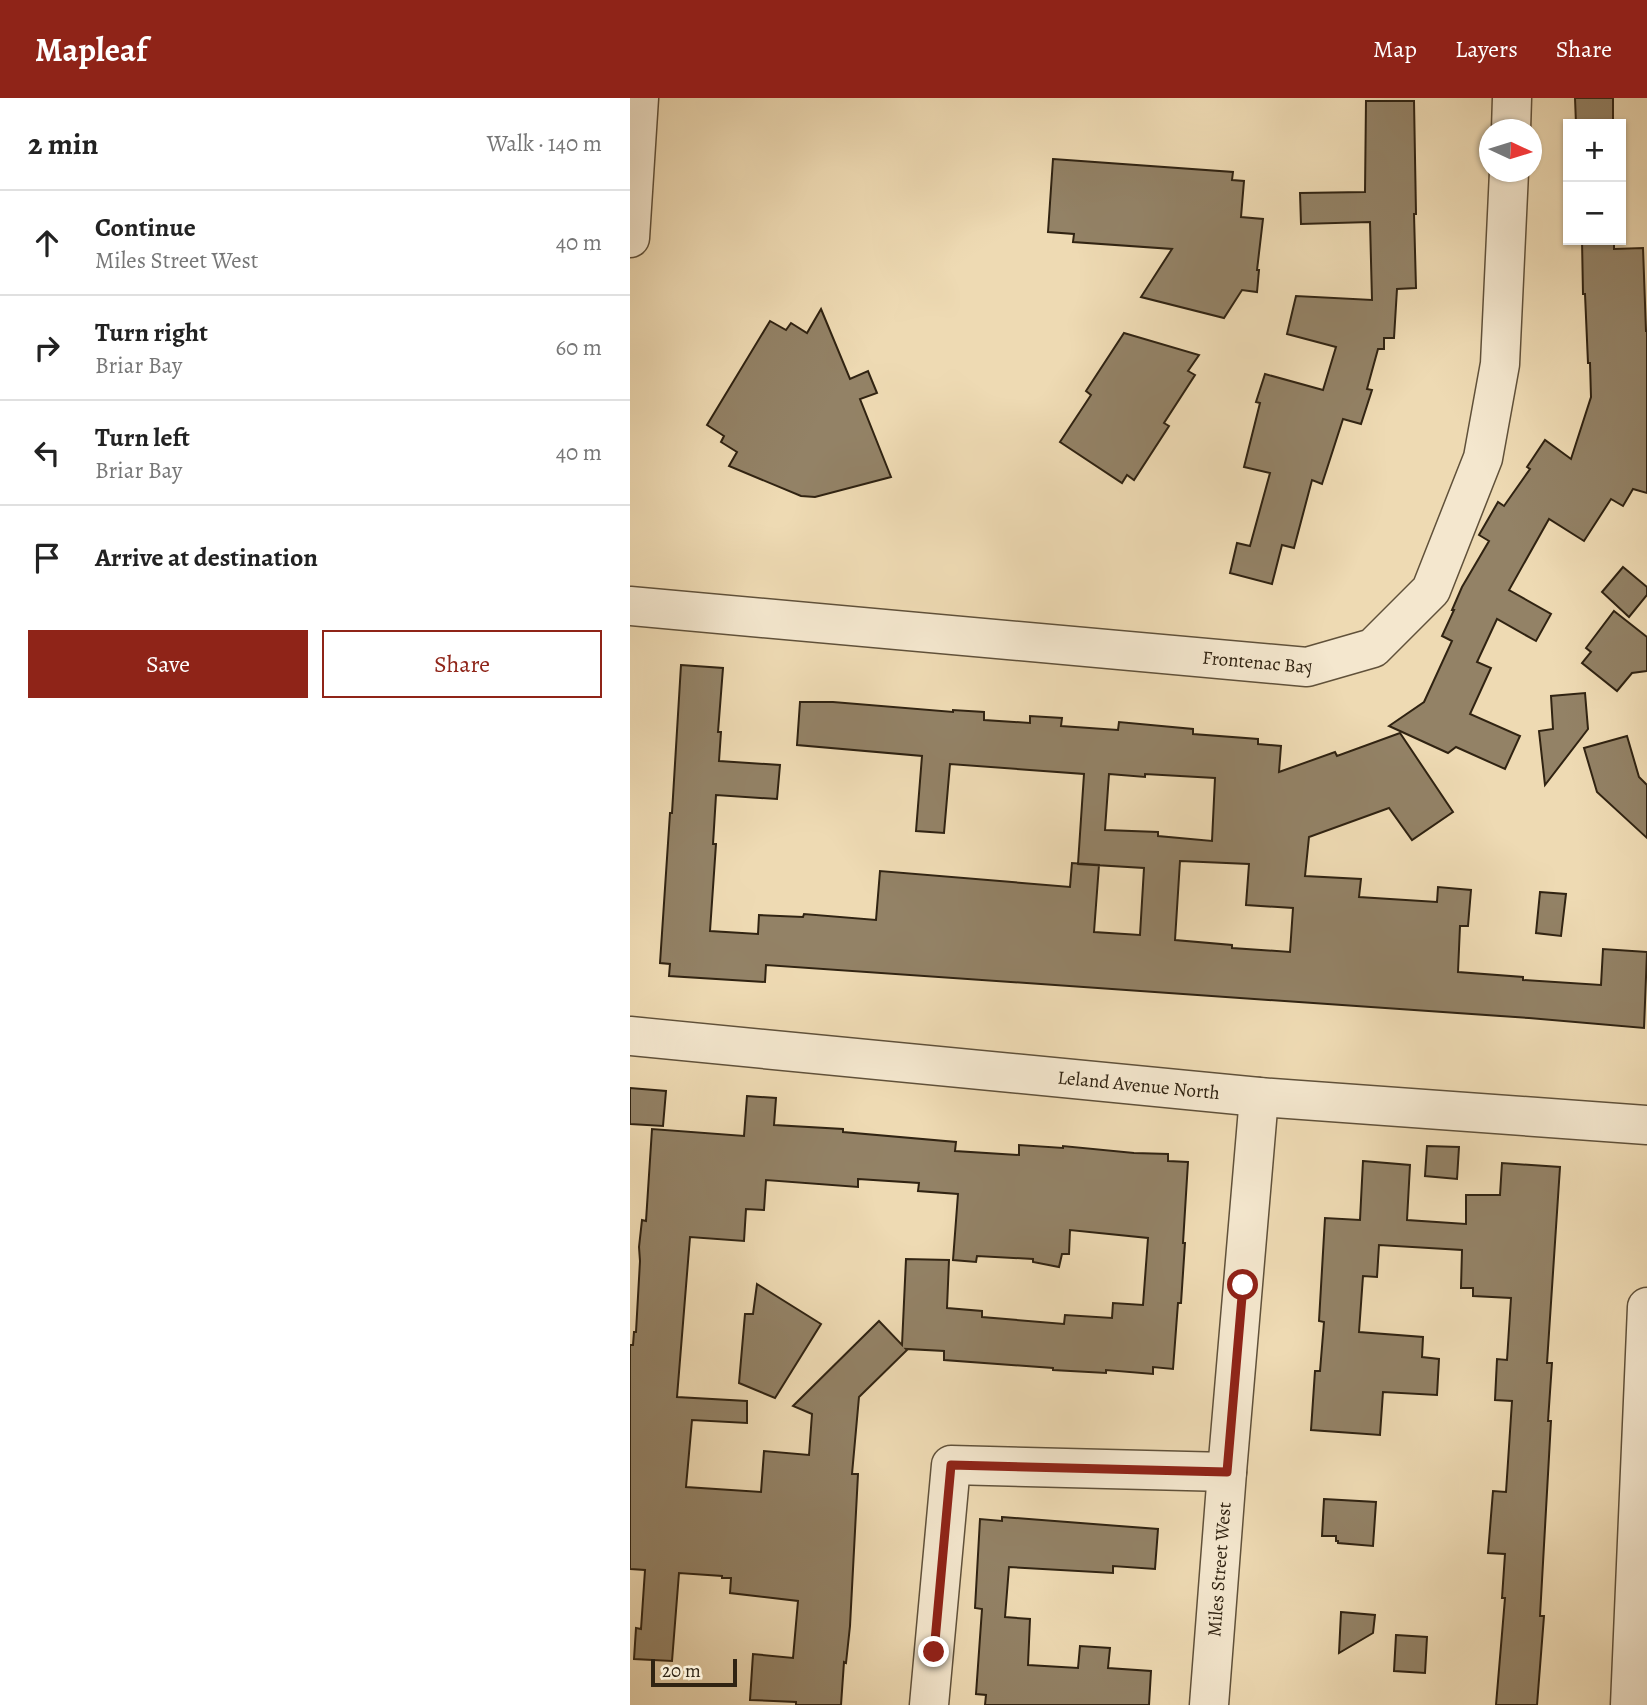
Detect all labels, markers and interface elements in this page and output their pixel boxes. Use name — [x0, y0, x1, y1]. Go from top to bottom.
text: Mapleaf — [35, 27, 147, 72]
text: Map — [1373, 33, 1417, 65]
text: Layers — [1455, 33, 1518, 65]
text: Share — [1556, 33, 1612, 65]
north arrow — [1479, 119, 1542, 182]
map controls — [1563, 119, 1626, 245]
button: + — [1563, 119, 1626, 182]
text: 2 min — [28, 124, 98, 164]
text: Walk · 140 m — [487, 128, 602, 159]
button: − — [1563, 182, 1626, 245]
text: Continue — [95, 210, 196, 245]
icon: ahead — [28, 224, 66, 262]
text: 40 m — [556, 227, 602, 258]
text: Miles Street West — [95, 245, 258, 276]
text: Turn right — [95, 315, 208, 350]
icon: right — [28, 329, 66, 367]
text: 60 m — [555, 332, 602, 363]
text: Briar Bay — [95, 350, 182, 381]
text: Turn left — [95, 420, 190, 455]
icon: left — [28, 434, 66, 472]
text: 40 m — [556, 437, 602, 468]
text: Briar Bay — [95, 455, 182, 486]
icon: arrive — [28, 539, 66, 577]
text: Arrive at destination — [95, 540, 318, 575]
button: Save — [28, 630, 308, 698]
button: Share — [322, 630, 602, 698]
street label: Frontenac Bay — [1201, 645, 1316, 681]
street label: Leland Avenue North — [1056, 1065, 1221, 1106]
route start — [1227, 1269, 1258, 1300]
street label: Miles Street West — [1201, 1501, 1238, 1638]
route end — [918, 1636, 949, 1667]
scale bar — [651, 1656, 737, 1688]
text: 20 m — [662, 1658, 701, 1684]

